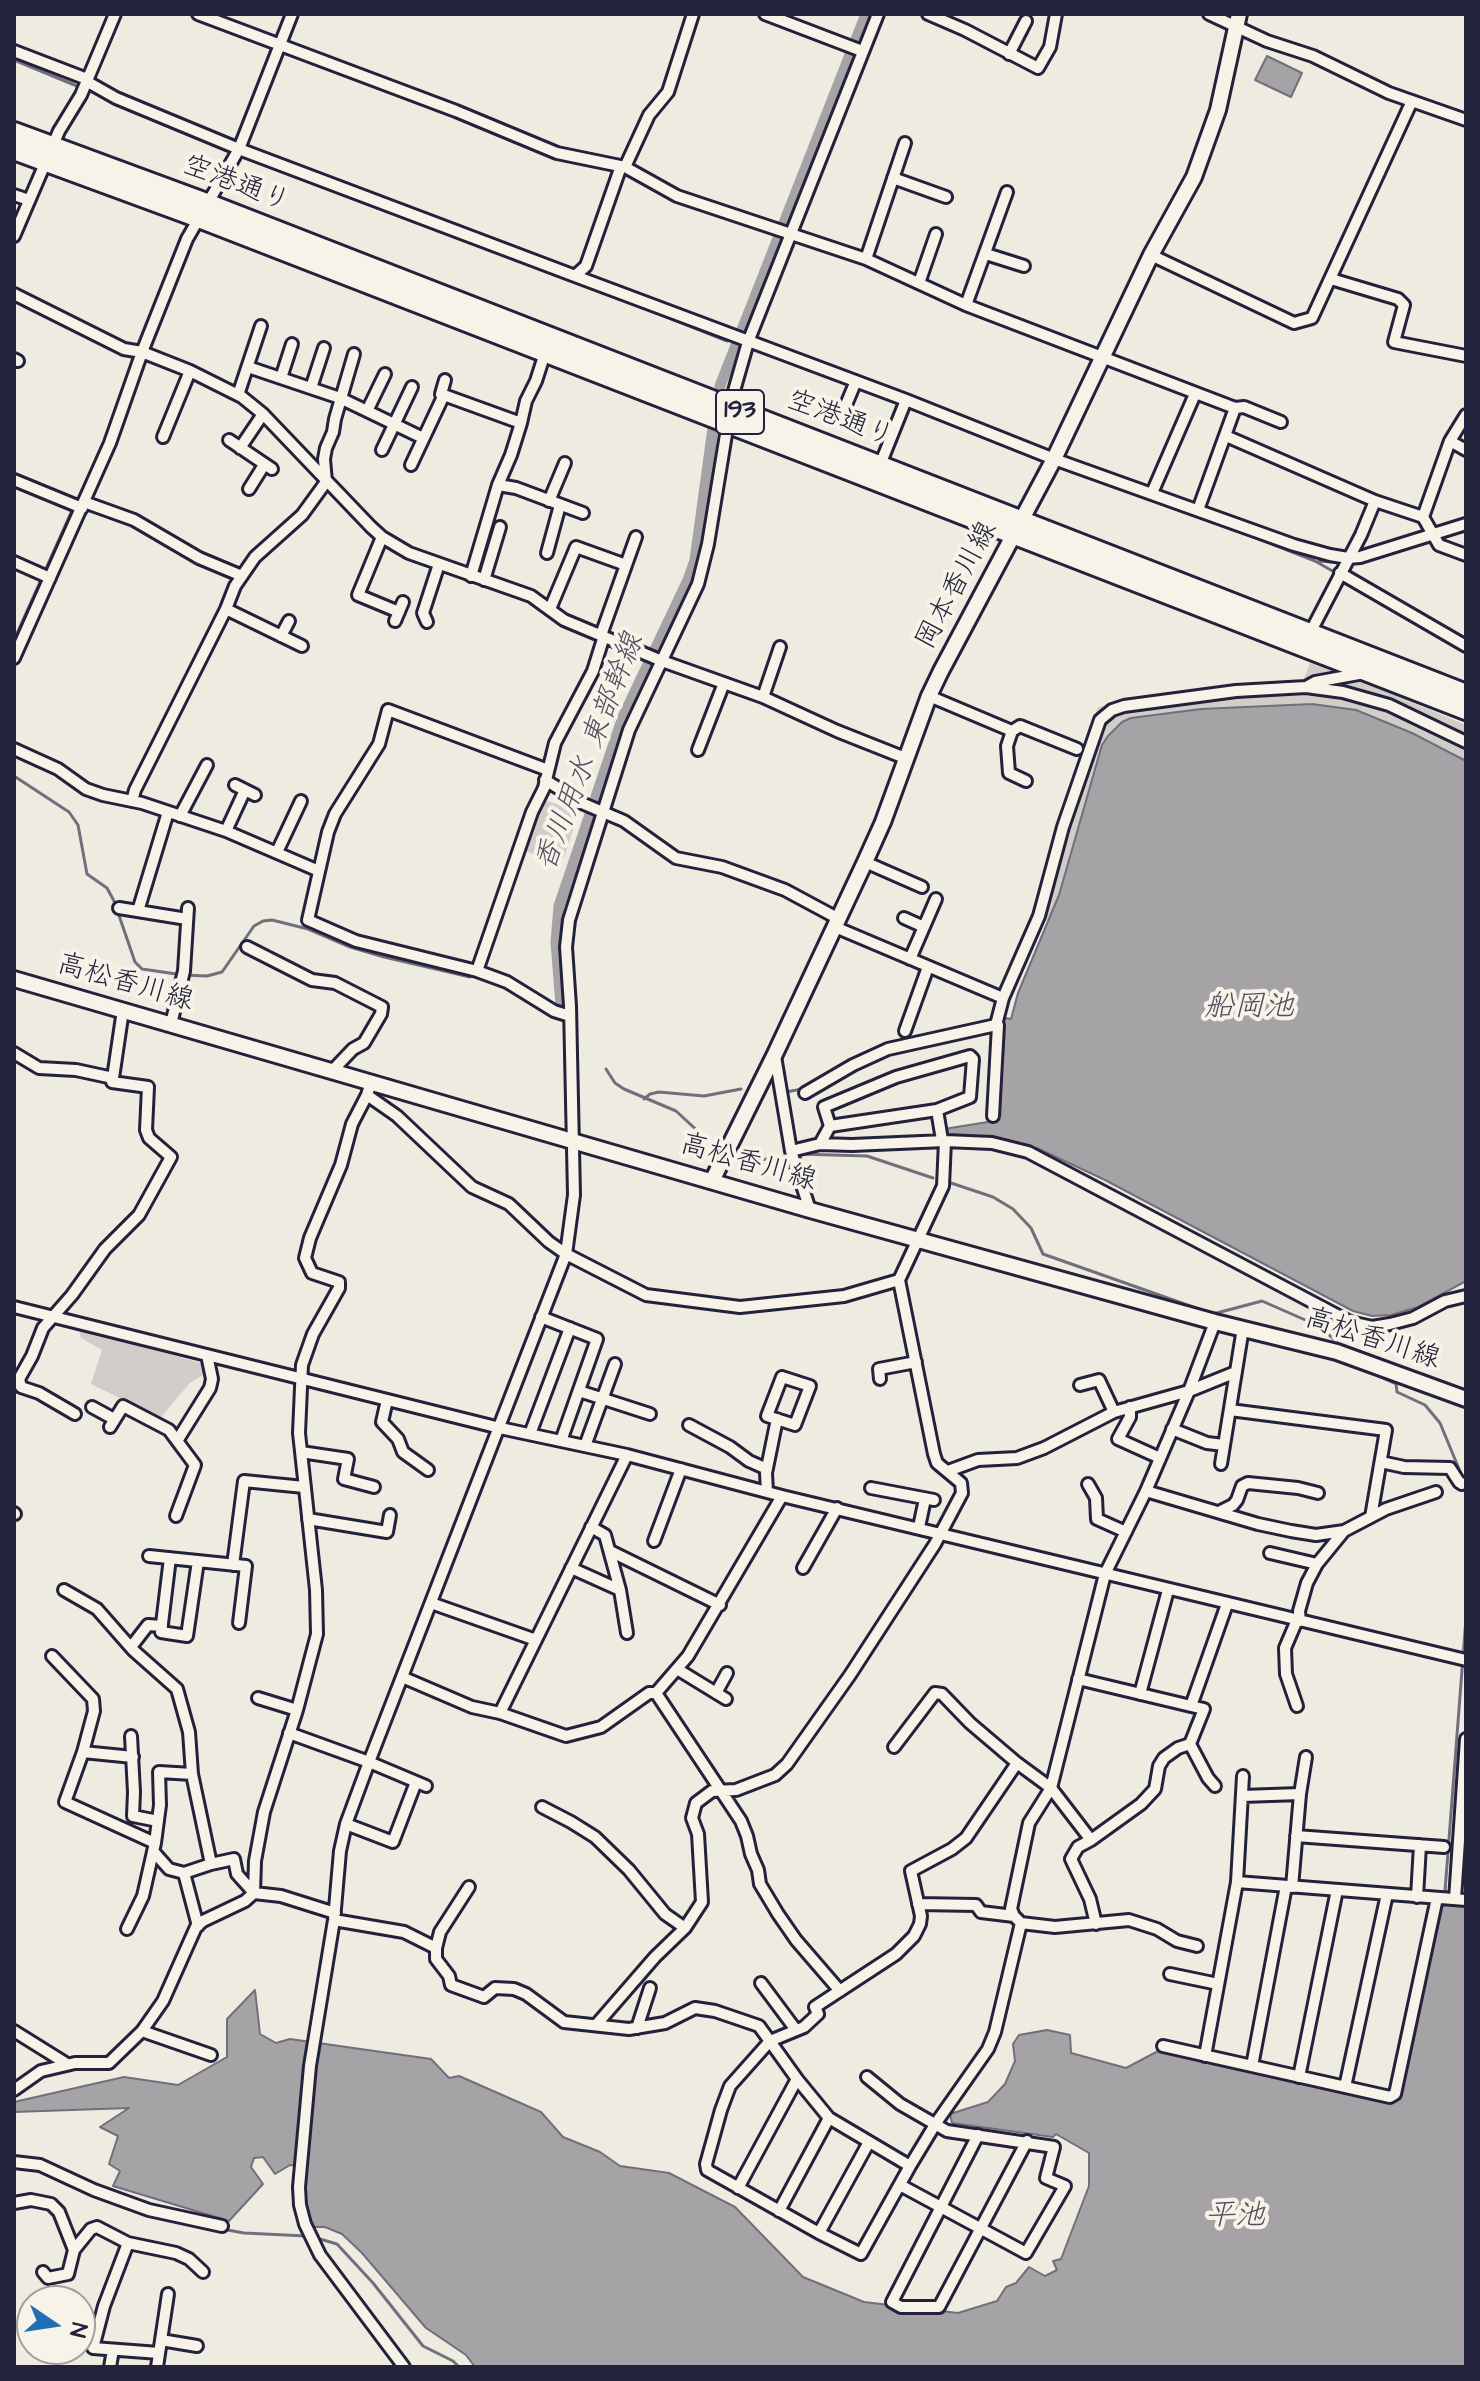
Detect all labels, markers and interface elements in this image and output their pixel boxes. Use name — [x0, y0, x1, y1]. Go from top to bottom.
street label: 空港通り — [178, 149, 294, 221]
street label: 空港通り — [782, 384, 898, 456]
road number: 193 — [716, 390, 764, 434]
street label: 岡本香川線 — [910, 516, 1006, 656]
water label: 香川用水 東部幹線 — [529, 629, 653, 877]
street label: 高松香川線 — [53, 949, 197, 1019]
water label: 船岡池 — [1204, 991, 1294, 1027]
street label: 高松香川線 — [676, 1129, 820, 1199]
street label: 高松香川線 — [1300, 1302, 1444, 1378]
water label: 平池 — [1205, 2200, 1265, 2236]
north arrow — [16, 2285, 96, 2365]
text: N — [61, 2320, 95, 2340]

